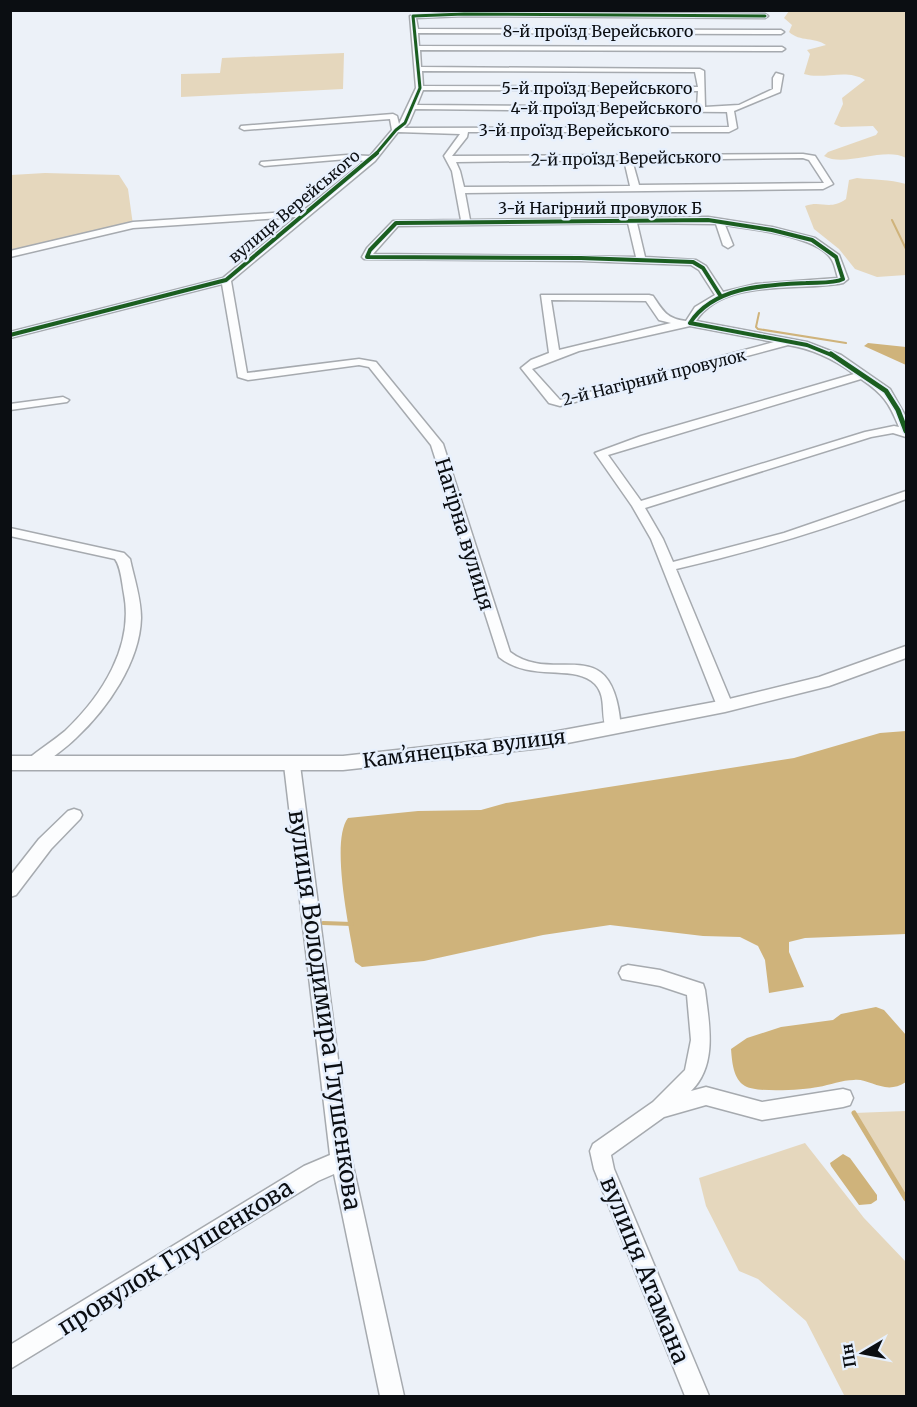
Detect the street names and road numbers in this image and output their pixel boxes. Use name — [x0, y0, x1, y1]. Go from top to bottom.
street label: 8-й проїзд Верейського — [503, 21, 693, 41]
street label: 5-й проїзд Верейського — [502, 78, 692, 98]
street label: 4-й проїзд Верейського — [510, 98, 702, 118]
street label: 3-й проїзд Верейського — [479, 120, 669, 140]
street label: вулиця Верейського — [224, 145, 364, 267]
street label: 2-й проїзд Верейського — [531, 146, 721, 170]
street label: 3-й Нагірний провулок Б — [498, 198, 702, 218]
street label: 2-й Нагірний провулок — [560, 344, 748, 410]
street label: Нагірна вулиця — [430, 455, 500, 613]
street label: Камʼянецька вулиця — [361, 723, 567, 773]
street label: вулиця Володимира Глушенкова — [282, 808, 368, 1212]
street label: провулок Глушенкова — [52, 1172, 299, 1342]
street label: вулиця Атамана — [593, 1172, 697, 1368]

